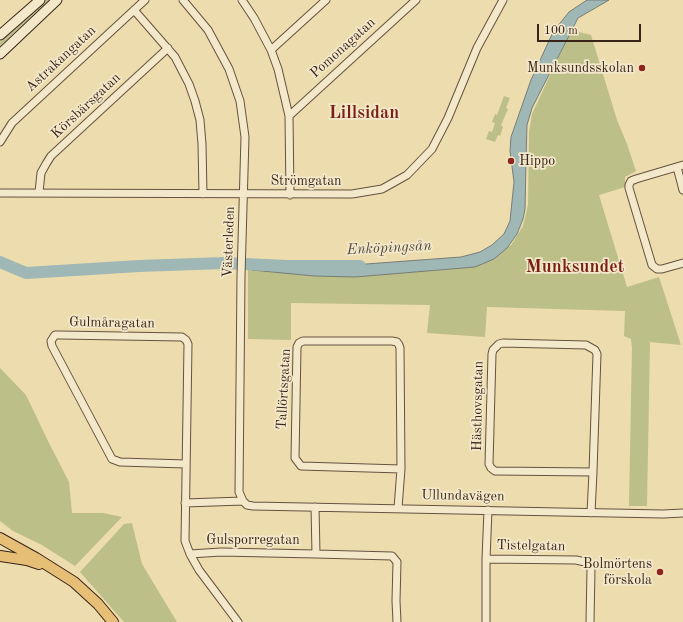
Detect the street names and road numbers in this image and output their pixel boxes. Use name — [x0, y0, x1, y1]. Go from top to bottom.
street label: Pomonagatan — [307, 14, 379, 82]
street label: Astrakangatan — [22, 22, 100, 96]
street label: Körsbärsgatan — [48, 69, 124, 143]
street label: Strömgatan — [270, 173, 342, 189]
street label: Västerleden — [219, 206, 239, 278]
street label: Gulmåragatan — [69, 314, 155, 332]
street label: Tallörtsgatan — [273, 348, 295, 430]
street label: Hästhovsgatan — [469, 361, 487, 451]
street label: Ullundavägen — [421, 487, 505, 505]
street label: Gulsporregatan — [206, 532, 300, 548]
street label: Tistelgatan — [496, 537, 566, 555]

